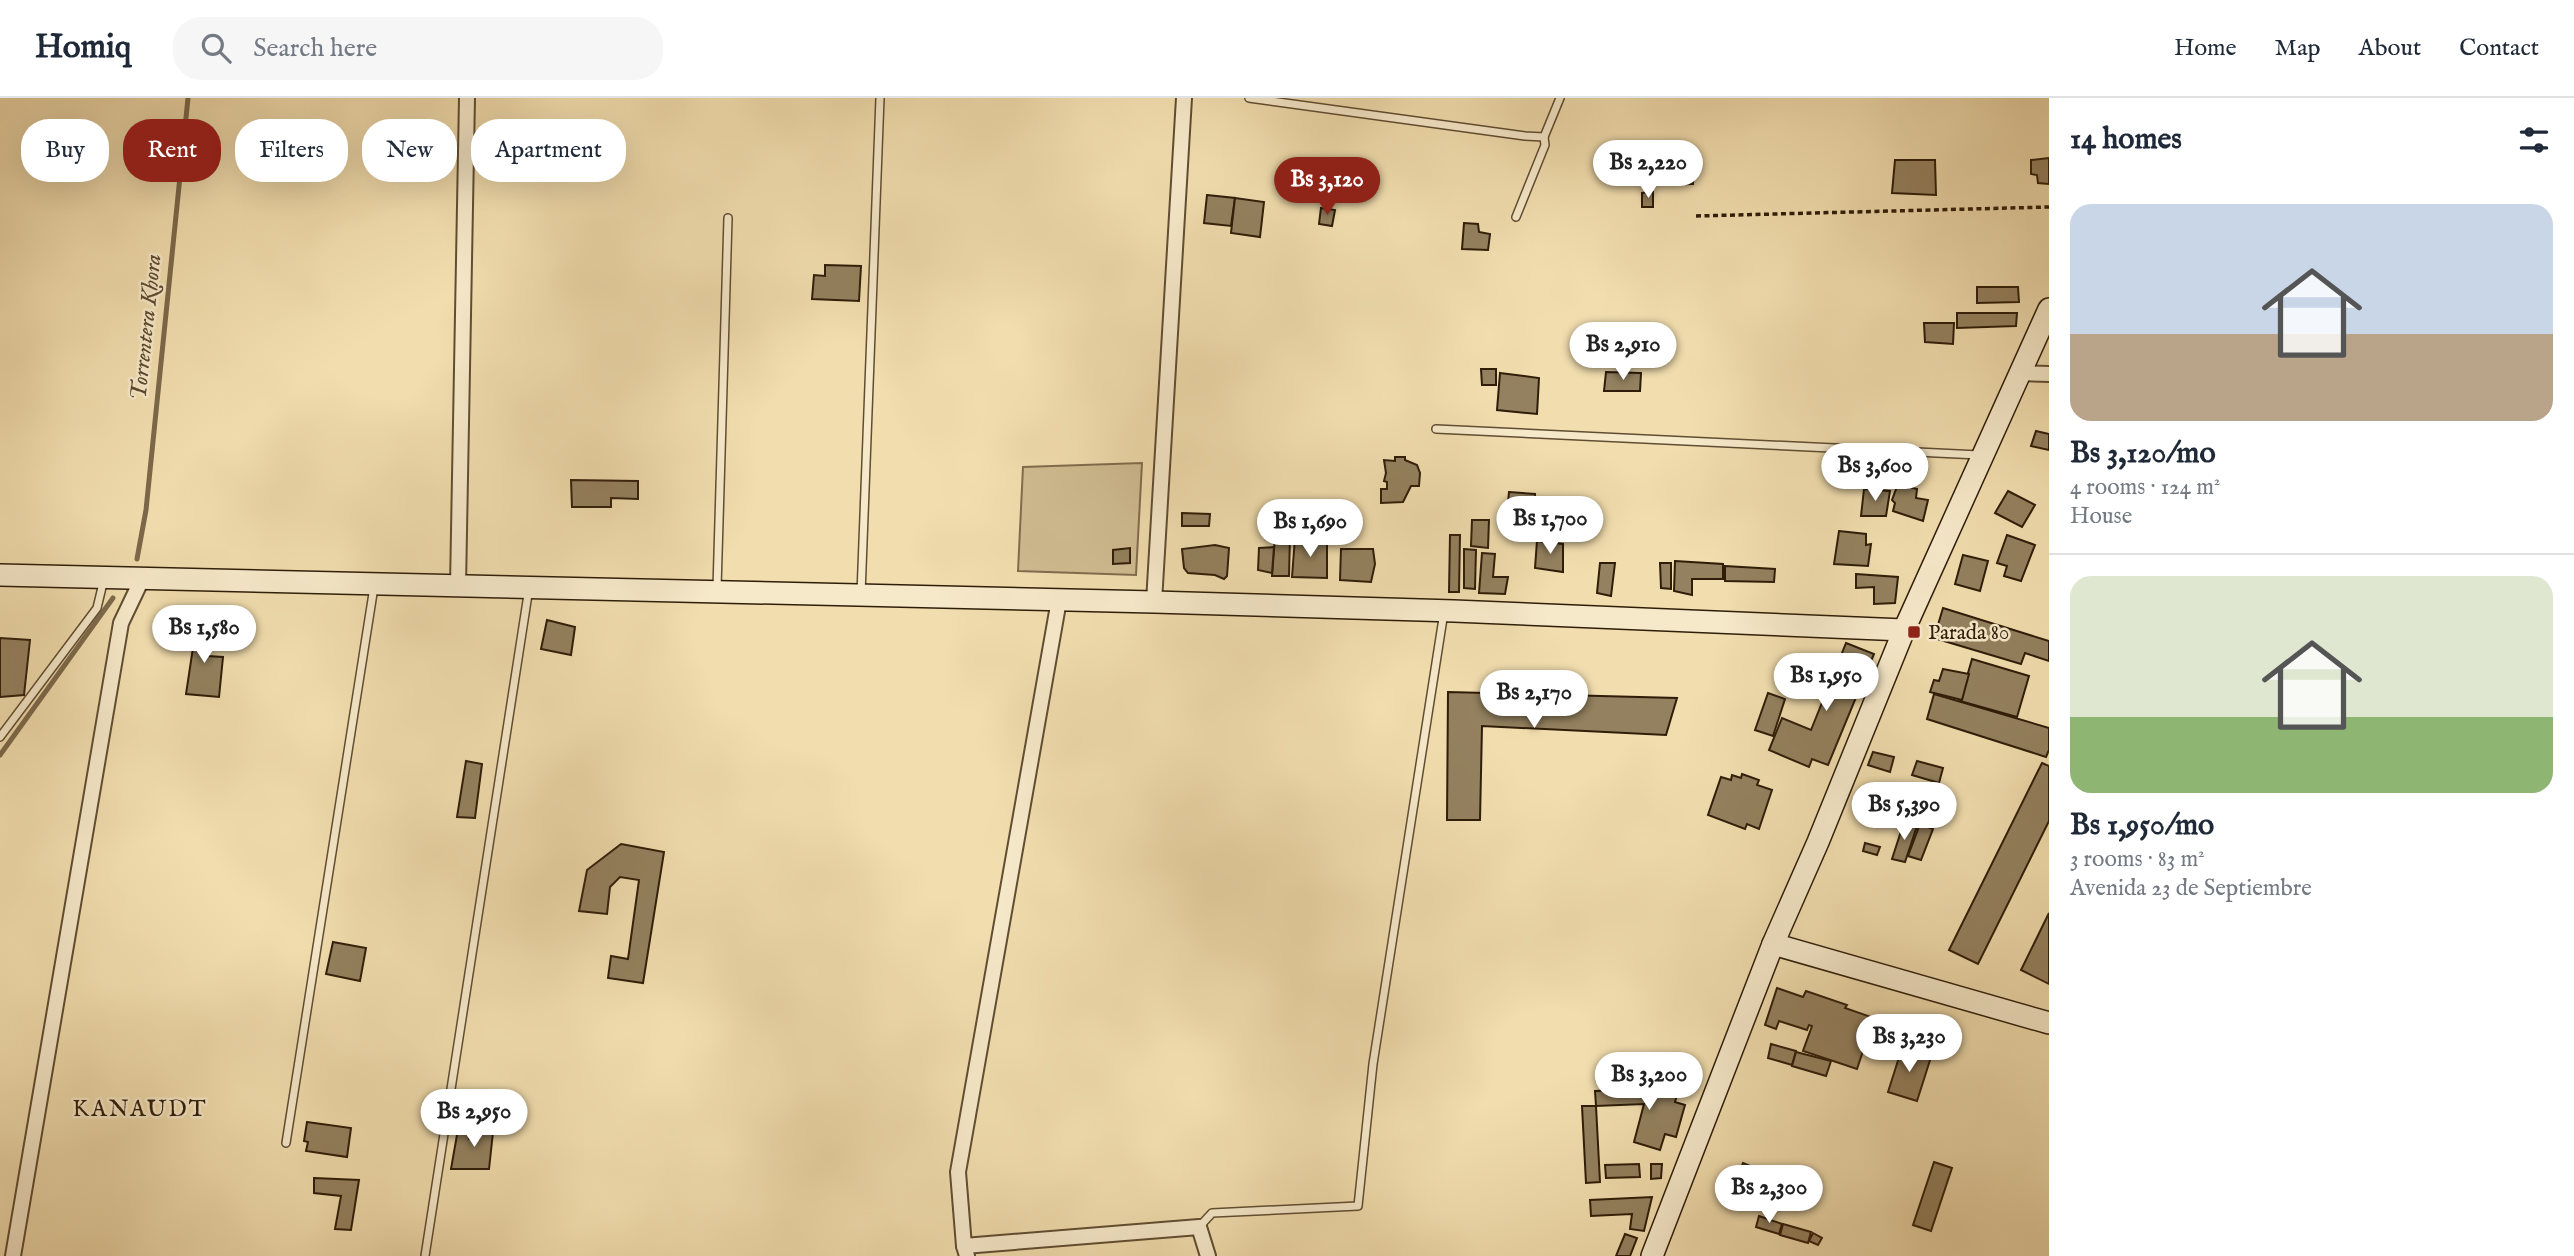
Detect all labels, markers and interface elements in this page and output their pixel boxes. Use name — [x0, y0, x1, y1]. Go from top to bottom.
search box — [173, 17, 663, 80]
text: Homiq — [35, 27, 131, 69]
icon: search — [197, 29, 235, 67]
text: Search here — [253, 32, 377, 65]
text: Home — [2174, 33, 2237, 64]
text: Map — [2275, 33, 2321, 64]
text: About — [2359, 33, 2421, 64]
text: Contact — [2459, 33, 2539, 64]
chip: Buy — [21, 119, 109, 182]
chip: Rent — [123, 119, 221, 182]
chip: Filters — [235, 119, 348, 182]
chip: New — [362, 119, 457, 182]
chip: Apartment — [471, 119, 626, 182]
text: 14 homes — [2070, 121, 2182, 159]
icon: filters — [2515, 121, 2553, 159]
pin: Bs 2,220 — [1576, 140, 1720, 200]
text: Bs 2,220 — [1609, 148, 1687, 177]
pin: Bs 3,120 — [1255, 158, 1399, 217]
text: Bs 3,120 — [1290, 165, 1364, 194]
icon: home — [2249, 250, 2375, 376]
water label: Torrentera Khora — [124, 253, 169, 402]
pin: Bs 2,910 — [1551, 322, 1695, 382]
text: Bs 2,910 — [1586, 330, 1660, 359]
text: Bs 3,120/mo — [2070, 435, 2216, 473]
pin: Bs 3,600 — [1803, 444, 1947, 503]
text: Bs 3,600 — [1837, 451, 1913, 480]
text: 4 rooms · 124 m² — [2070, 473, 2220, 502]
pin: Bs 1,700 — [1478, 496, 1622, 556]
pin: Bs 1,690 — [1238, 500, 1382, 559]
text: House — [2070, 502, 2132, 531]
text: Bs 1,700 — [1512, 504, 1588, 533]
text: Bs 1,690 — [1273, 507, 1347, 536]
pin: Bs 1,580 — [132, 606, 276, 665]
text: Bs 1,580 — [168, 613, 240, 642]
place label: Parada 80 — [1928, 620, 2009, 647]
icon: home — [2249, 622, 2375, 748]
marker: Parada 80 — [1906, 624, 1922, 640]
pin: Bs 1,950 — [1754, 654, 1898, 713]
text: Bs 1,950 — [1790, 661, 1862, 690]
pin: Bs 2,170 — [1462, 670, 1606, 730]
text: Bs 2,170 — [1496, 678, 1572, 707]
pin: Bs 5,390 — [1832, 782, 1976, 842]
text: Bs 5,390 — [1868, 790, 1940, 819]
text: Bs 1,950/mo — [2070, 807, 2214, 845]
text: 3 rooms · 83 m² — [2070, 845, 2205, 874]
text: Avenida 23 de Septiembre — [2070, 874, 2312, 903]
pin: Bs 3,230 — [1837, 1014, 1981, 1074]
text: Bs 3,230 — [1872, 1022, 1946, 1051]
pin: Bs 3,200 — [1577, 1052, 1721, 1112]
text: Bs 3,200 — [1611, 1060, 1687, 1089]
pin: Bs 2,950 — [402, 1090, 546, 1149]
district label: KANAUDT — [73, 1095, 207, 1124]
text: Bs 2,950 — [437, 1097, 511, 1126]
pin: Bs 2,300 — [1697, 1166, 1841, 1225]
text: Bs 2,300 — [1731, 1173, 1807, 1202]

